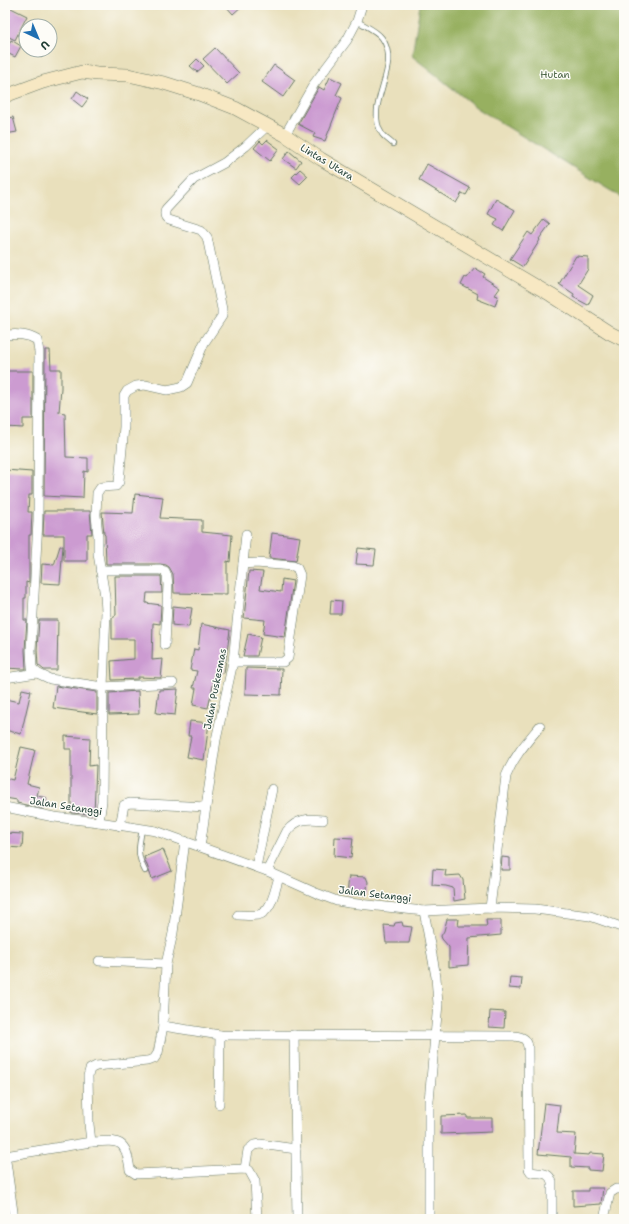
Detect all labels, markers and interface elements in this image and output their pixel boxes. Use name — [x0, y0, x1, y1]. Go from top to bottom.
north arrow — [18, 18, 58, 58]
text: U — [37, 37, 53, 53]
park label: Hutan — [540, 68, 570, 81]
street label: Lintas Utara — [298, 141, 357, 183]
street label: Jalan Puskesmas — [201, 647, 229, 731]
street label: Jalan Setanggi — [29, 794, 103, 818]
street label: Jalan Setanggi — [338, 883, 412, 905]

